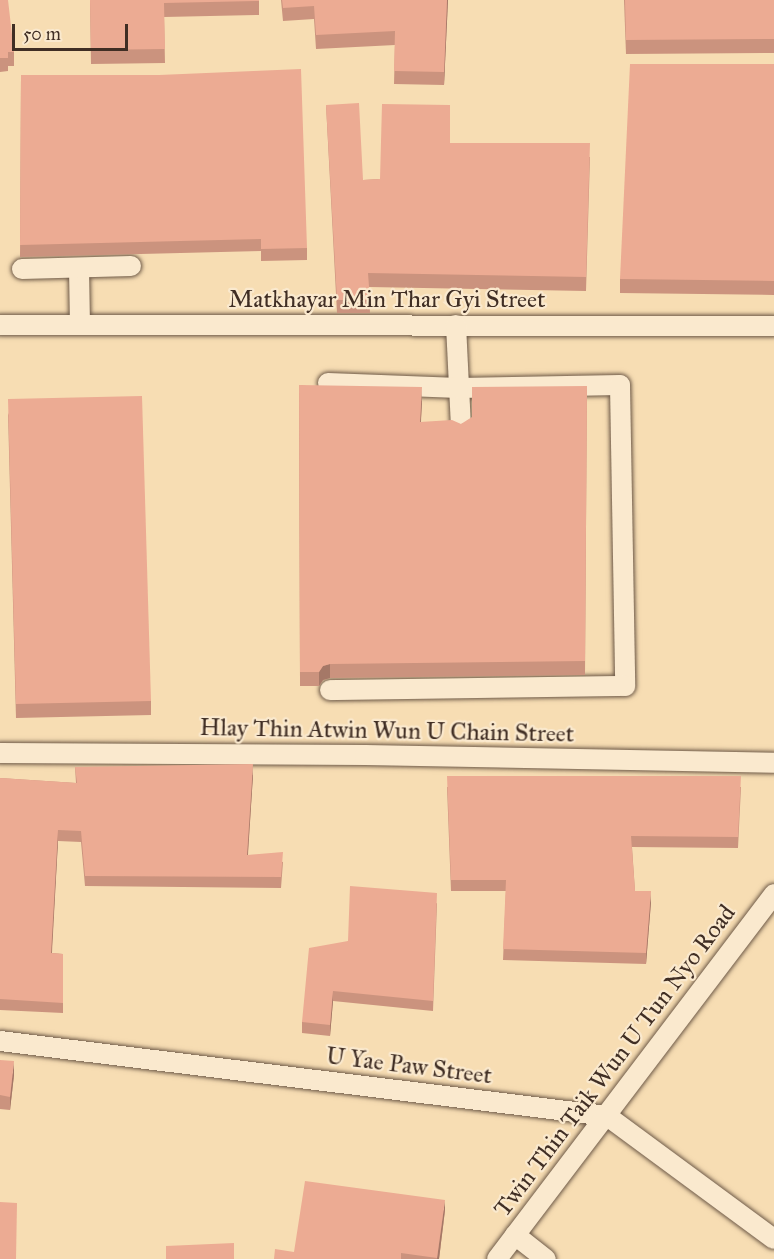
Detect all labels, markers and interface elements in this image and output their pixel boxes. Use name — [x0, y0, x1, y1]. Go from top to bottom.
scale bar — [15, 12, 130, 50]
text: 50 m — [23, 23, 61, 45]
street label: Matkhayar Min Thar Gyi Street — [229, 286, 545, 314]
street label: Hlay Thin Atwin Wun U Chain Street — [199, 713, 575, 749]
street label: Twin Thin Taik Wun U Tun Nyo Road — [488, 899, 742, 1223]
street label: U Yae Paw Street — [324, 1042, 494, 1090]

